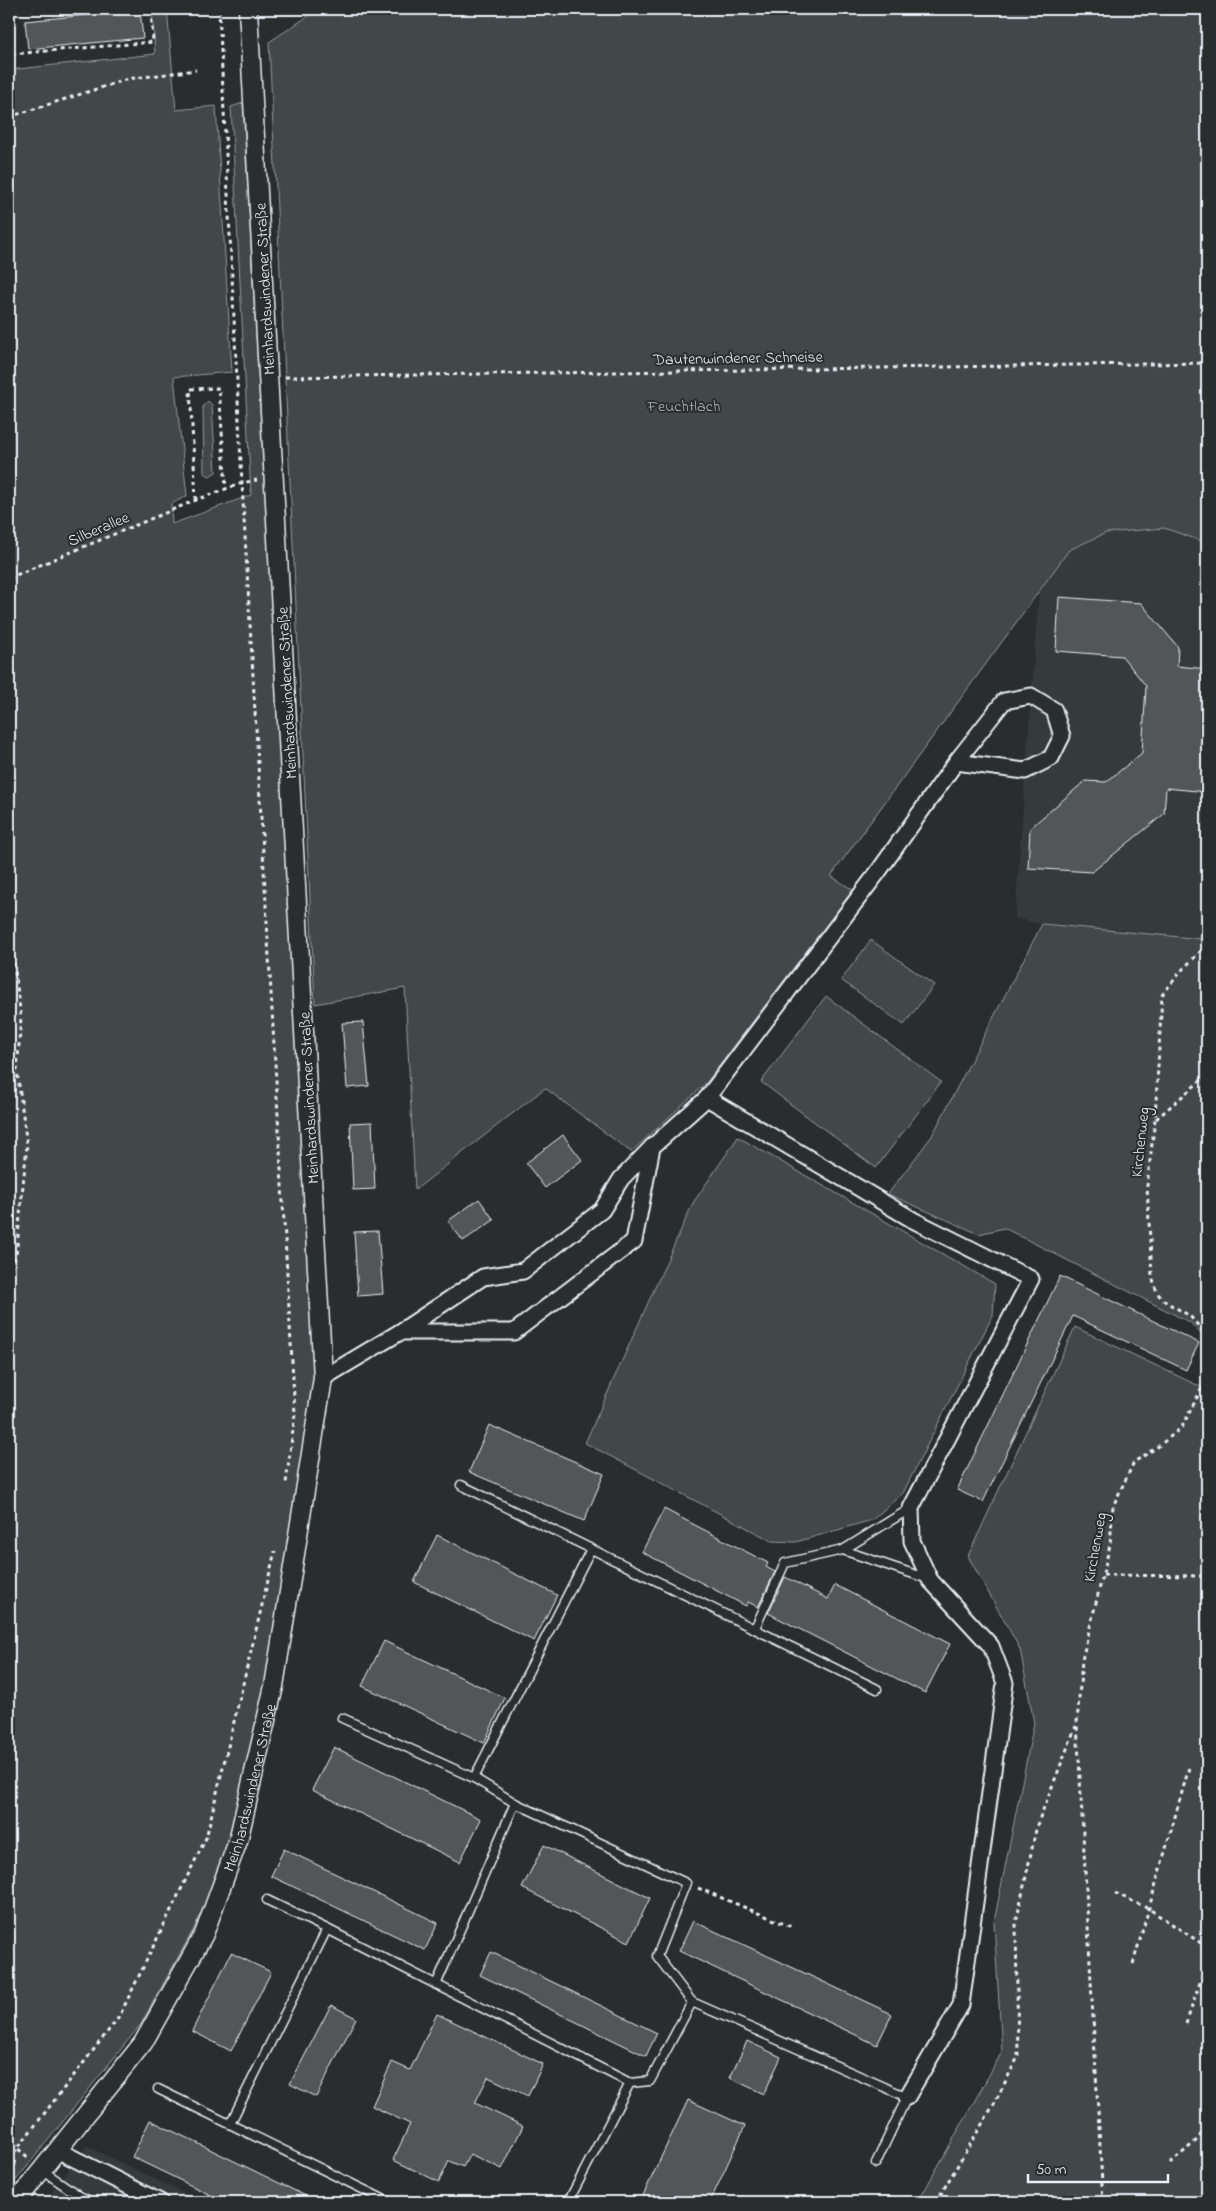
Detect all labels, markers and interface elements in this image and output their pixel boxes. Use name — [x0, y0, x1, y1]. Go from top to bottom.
street label: Meinhardswindener Straße — [249, 201, 282, 376]
street label: Dautenwindener Schneise — [652, 346, 824, 372]
park label: Feuchtlach — [647, 395, 720, 419]
street label: Silberallee — [64, 506, 134, 554]
street label: Meinhardswindener Straße — [271, 605, 304, 780]
street label: Meinhardswindener Straße — [293, 1010, 326, 1185]
street label: Kirchenweg — [1125, 1106, 1157, 1178]
street label: Kirchenweg — [1078, 1511, 1114, 1584]
street label: Meinhardswindener Straße — [218, 1701, 284, 1875]
scale bar — [1028, 2151, 1168, 2183]
text: 50 m — [1036, 2159, 1067, 2181]

